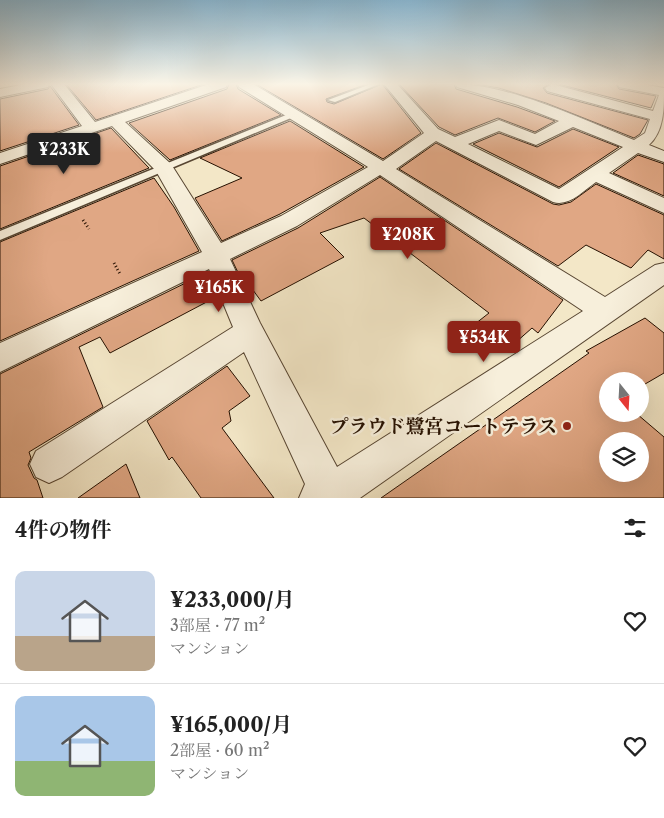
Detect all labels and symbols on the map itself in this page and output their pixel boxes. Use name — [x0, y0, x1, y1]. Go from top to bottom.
pin: ¥233K — [29, 132, 99, 175]
pin: ¥208K — [373, 218, 443, 260]
pin: ¥165K — [184, 270, 254, 313]
pin: ¥534K — [449, 320, 519, 363]
north arrow — [599, 372, 649, 422]
place label: プラウド鷺宮コートテラス — [330, 415, 557, 438]
marker: プラウド鷺宮コートテラス — [561, 420, 573, 432]

